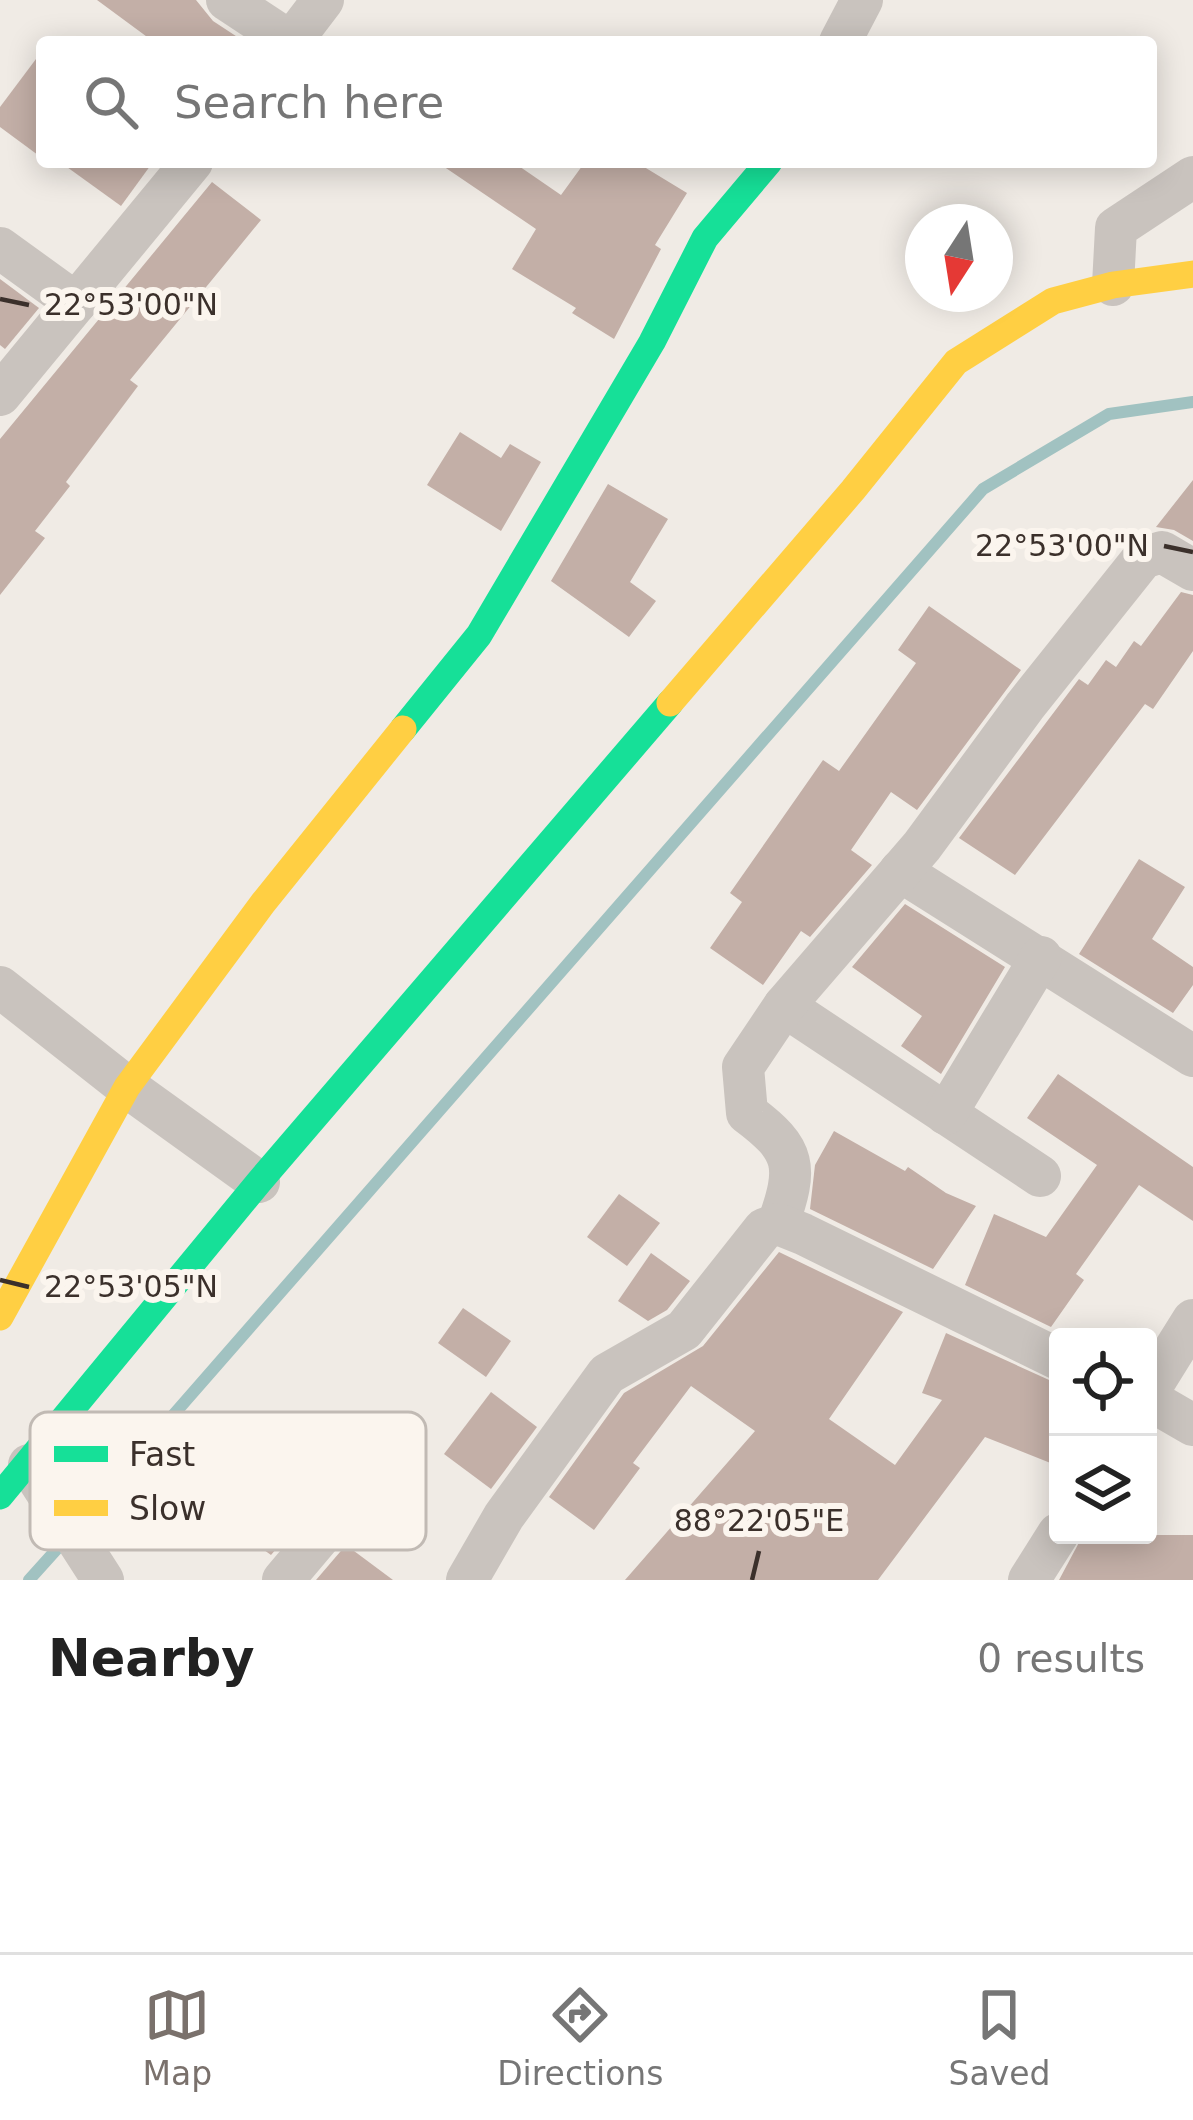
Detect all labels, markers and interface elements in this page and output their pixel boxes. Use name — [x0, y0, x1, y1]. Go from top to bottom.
search box — [36, 36, 1157, 168]
icon: search — [78, 69, 144, 135]
text: Search here — [174, 76, 444, 129]
north arrow — [905, 204, 1013, 312]
text: 22°53'00"N — [44, 287, 218, 322]
text: 22°53'00"N — [975, 528, 1149, 563]
text: 22°53'05"N — [44, 1269, 218, 1304]
map controls — [1049, 1328, 1157, 1544]
button: locate — [1049, 1328, 1157, 1436]
legend — [30, 1412, 426, 1550]
text: Fast — [129, 1435, 195, 1474]
button: layers — [1049, 1436, 1157, 1544]
text: Slow — [129, 1489, 206, 1528]
text: 88°22'05"E — [674, 1503, 844, 1538]
text: Nearby — [48, 1629, 255, 1688]
text: 0 results — [977, 1636, 1145, 1681]
tab: Map — [143, 1982, 212, 2093]
tab: Directions — [497, 1982, 663, 2093]
tab: Saved — [949, 1982, 1050, 2093]

